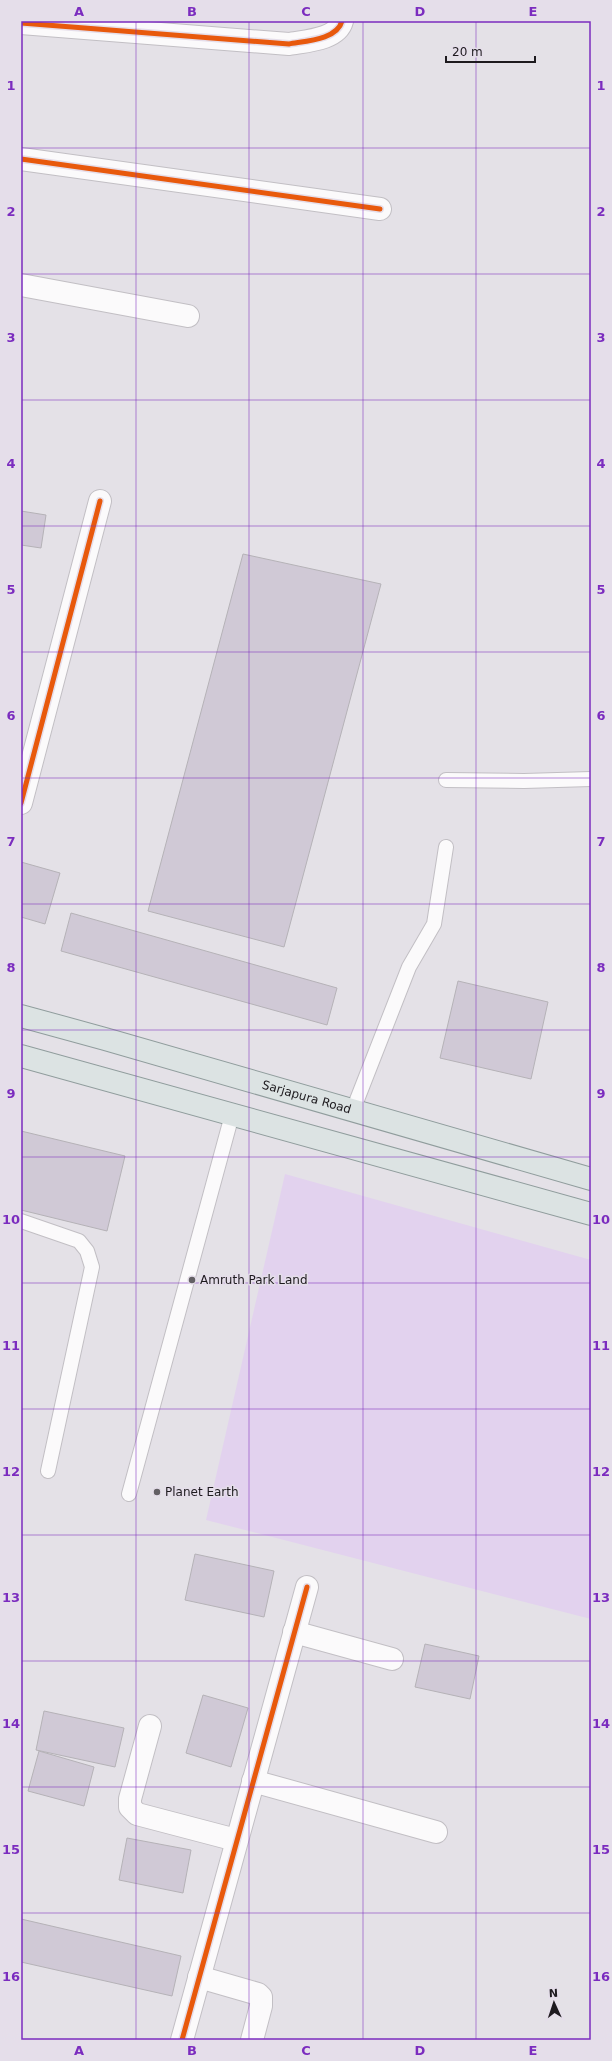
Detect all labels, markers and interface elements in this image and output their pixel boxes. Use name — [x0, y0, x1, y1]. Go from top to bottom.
text: A — [74, 4, 84, 19]
text: B — [187, 4, 197, 19]
text: C — [301, 4, 311, 19]
text: D — [415, 4, 426, 19]
text: E — [529, 4, 537, 19]
scale bar — [446, 38, 535, 64]
text: 20 m — [452, 45, 483, 59]
text: 1 — [6, 78, 16, 93]
text: 1 — [596, 78, 606, 93]
text: 2 — [6, 204, 16, 219]
text: 2 — [596, 204, 606, 219]
text: 3 — [6, 330, 16, 345]
text: 3 — [596, 330, 606, 345]
text: 4 — [6, 456, 16, 471]
text: 4 — [596, 456, 606, 471]
text: 5 — [6, 582, 16, 597]
text: 5 — [596, 582, 606, 597]
text: 6 — [6, 708, 16, 723]
text: 6 — [596, 708, 606, 723]
text: 7 — [6, 834, 16, 849]
text: 7 — [596, 834, 606, 849]
text: 8 — [6, 960, 16, 975]
text: 8 — [596, 960, 606, 975]
street label: Sarjapura Road — [261, 1078, 353, 1117]
text: 9 — [6, 1086, 16, 1101]
text: 9 — [596, 1086, 606, 1101]
text: 10 — [2, 1212, 20, 1227]
text: 10 — [592, 1212, 610, 1227]
place label: Amruth Park Land — [200, 1273, 308, 1287]
marker: Amruth Park Land — [187, 1275, 197, 1285]
text: 11 — [2, 1338, 20, 1353]
text: 11 — [592, 1338, 610, 1353]
text: 12 — [2, 1464, 20, 1479]
text: 12 — [592, 1464, 610, 1479]
place label: Planet Earth — [165, 1485, 239, 1499]
marker: Planet Earth — [152, 1487, 162, 1497]
text: 13 — [2, 1590, 20, 1605]
text: 13 — [592, 1590, 610, 1605]
text: 14 — [2, 1716, 20, 1731]
text: 14 — [592, 1716, 610, 1731]
text: 15 — [2, 1842, 20, 1857]
text: 15 — [592, 1842, 610, 1857]
text: 16 — [2, 1969, 20, 1984]
text: 16 — [592, 1969, 610, 1984]
north arrow — [534, 1983, 574, 2023]
text: N — [549, 1987, 558, 2000]
text: A — [74, 2043, 84, 2058]
text: B — [187, 2043, 197, 2058]
text: C — [301, 2043, 311, 2058]
text: D — [415, 2043, 426, 2058]
text: E — [529, 2043, 537, 2058]

